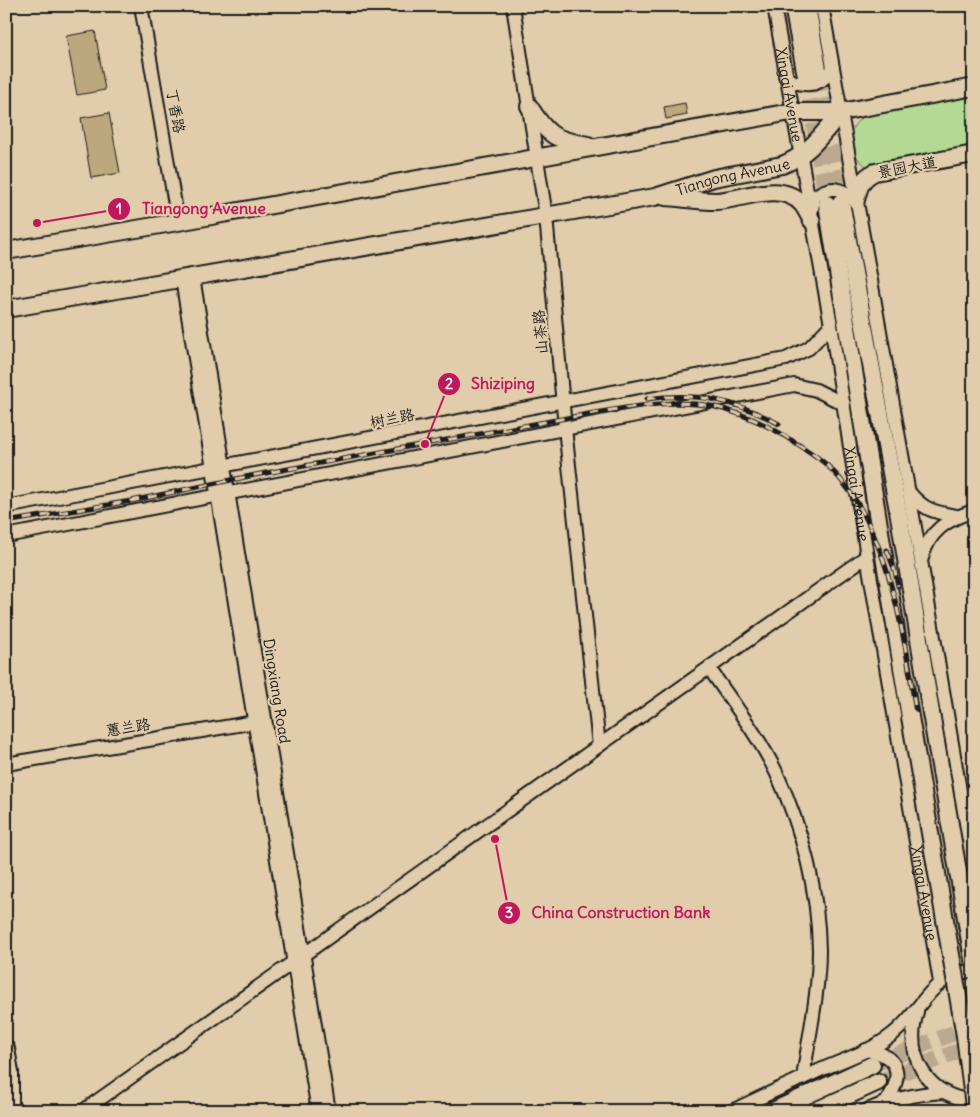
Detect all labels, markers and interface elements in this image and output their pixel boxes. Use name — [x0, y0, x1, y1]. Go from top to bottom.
street label: Xingai Avenue — [772, 46, 808, 143]
street label: 丁香路 — [163, 87, 189, 135]
street label: 景园大道 — [876, 152, 938, 182]
street label: Tiangong Avenue — [673, 153, 793, 199]
callout: Tiangong Avenue — [107, 193, 276, 224]
text: Tiangong Avenue — [142, 198, 266, 219]
text: 1 — [116, 199, 122, 218]
street label: 山茶路 — [529, 309, 551, 355]
callout: Shiziping — [436, 368, 545, 399]
text: Shiziping — [471, 373, 535, 394]
text: 2 — [445, 374, 453, 393]
street label: 树兰路 — [368, 404, 416, 432]
street label: Xingai Avenue — [841, 445, 874, 543]
street label: Dingxiang Road — [259, 637, 295, 745]
street label: 蕙兰路 — [104, 714, 152, 740]
street label: Xingai Avenue — [907, 844, 942, 942]
callout: China Construction Bank — [496, 897, 720, 928]
text: China Construction Bank — [532, 902, 710, 922]
text: 3 — [505, 903, 513, 922]

